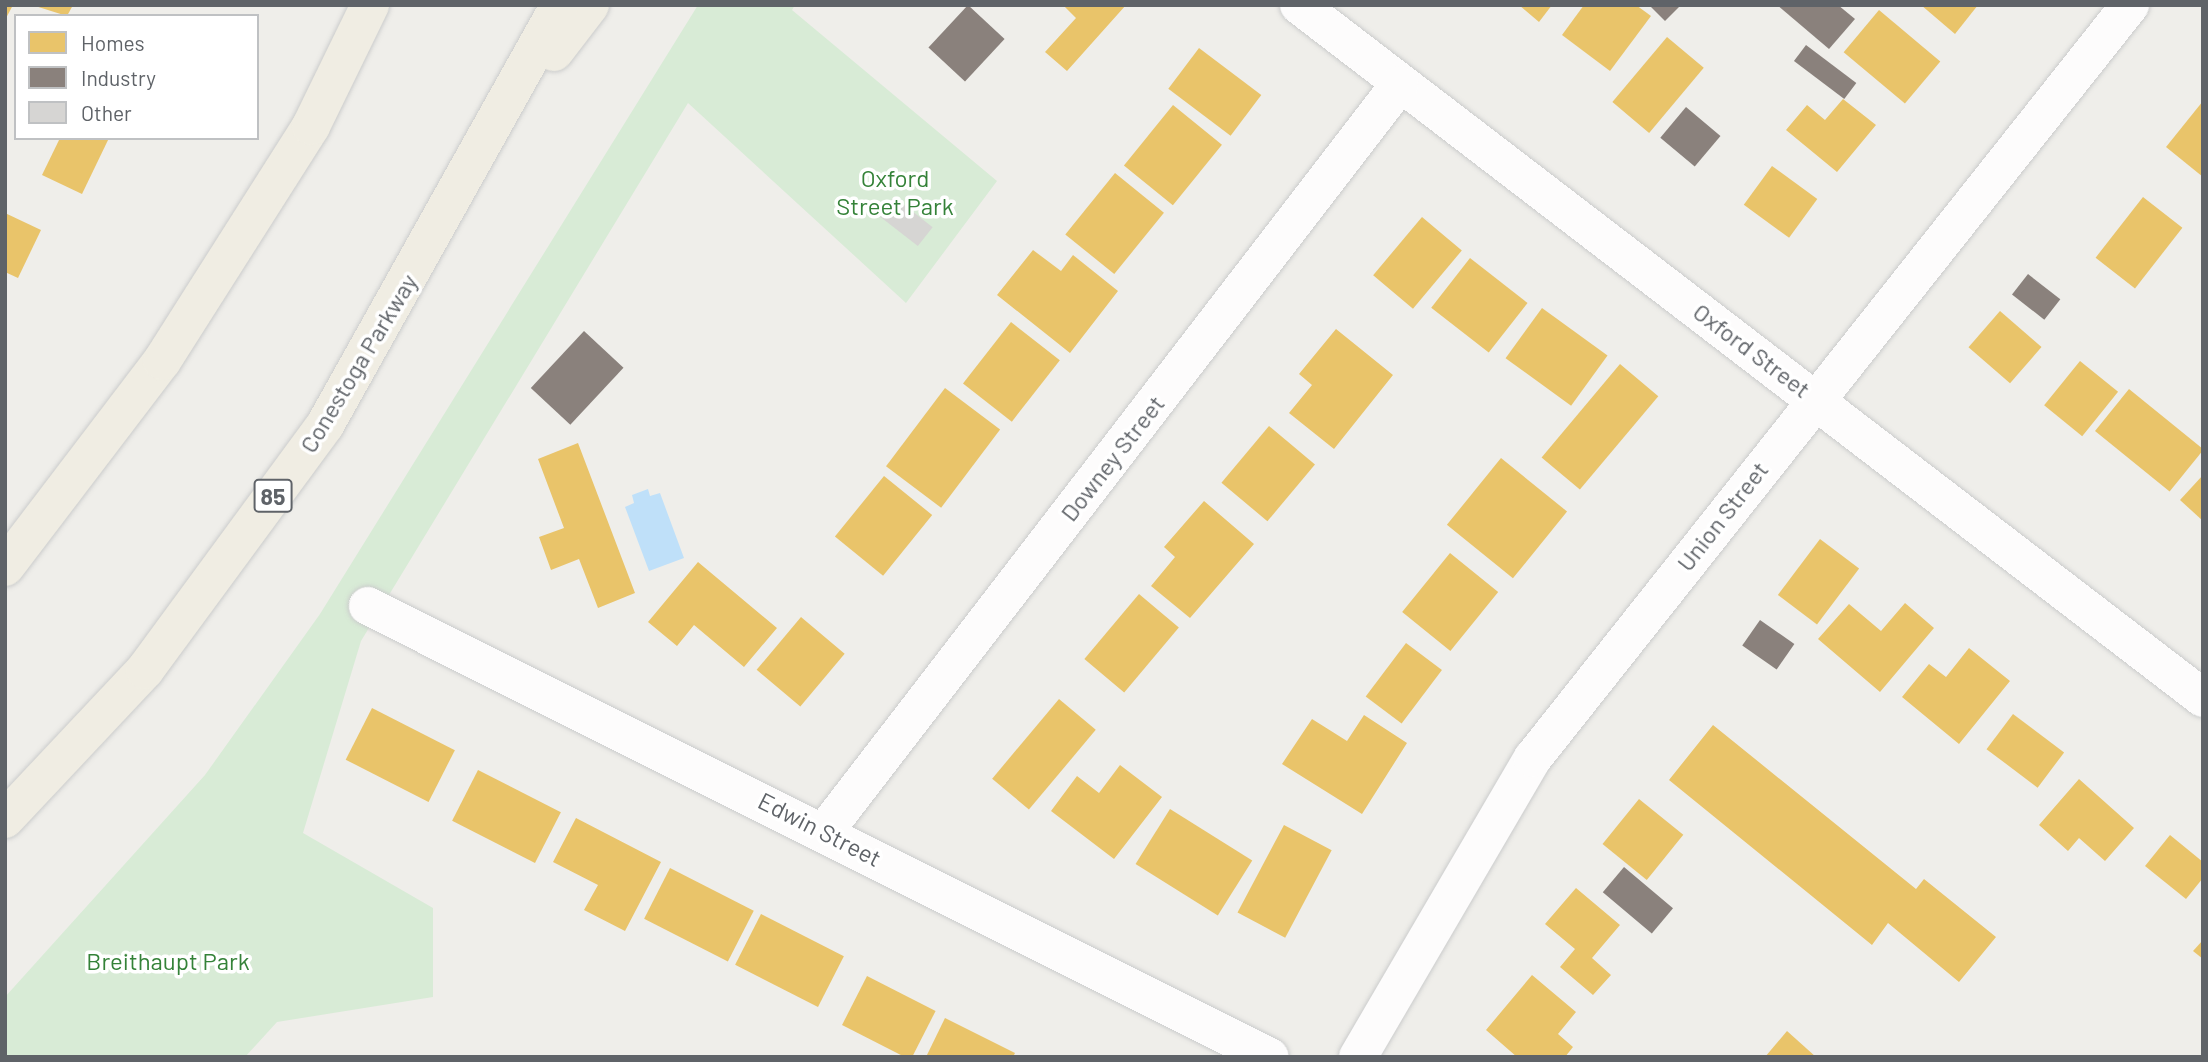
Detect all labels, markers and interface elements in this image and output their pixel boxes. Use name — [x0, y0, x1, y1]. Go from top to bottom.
legend — [14, 14, 259, 140]
text: Homes — [81, 30, 145, 55]
text: Industry — [81, 65, 156, 90]
text: Other — [81, 100, 132, 125]
park label: Oxford Street Park — [836, 164, 954, 220]
street label: Conestoga Parkway — [293, 268, 423, 458]
street label: Oxford Street — [1688, 297, 1816, 403]
street label: Downey Street — [1054, 389, 1170, 527]
street label: Union Street — [1670, 456, 1774, 576]
road number: 85 — [252, 476, 294, 516]
street label: Edwin Street — [754, 786, 886, 872]
park label: Breithaupt Park — [86, 947, 250, 975]

